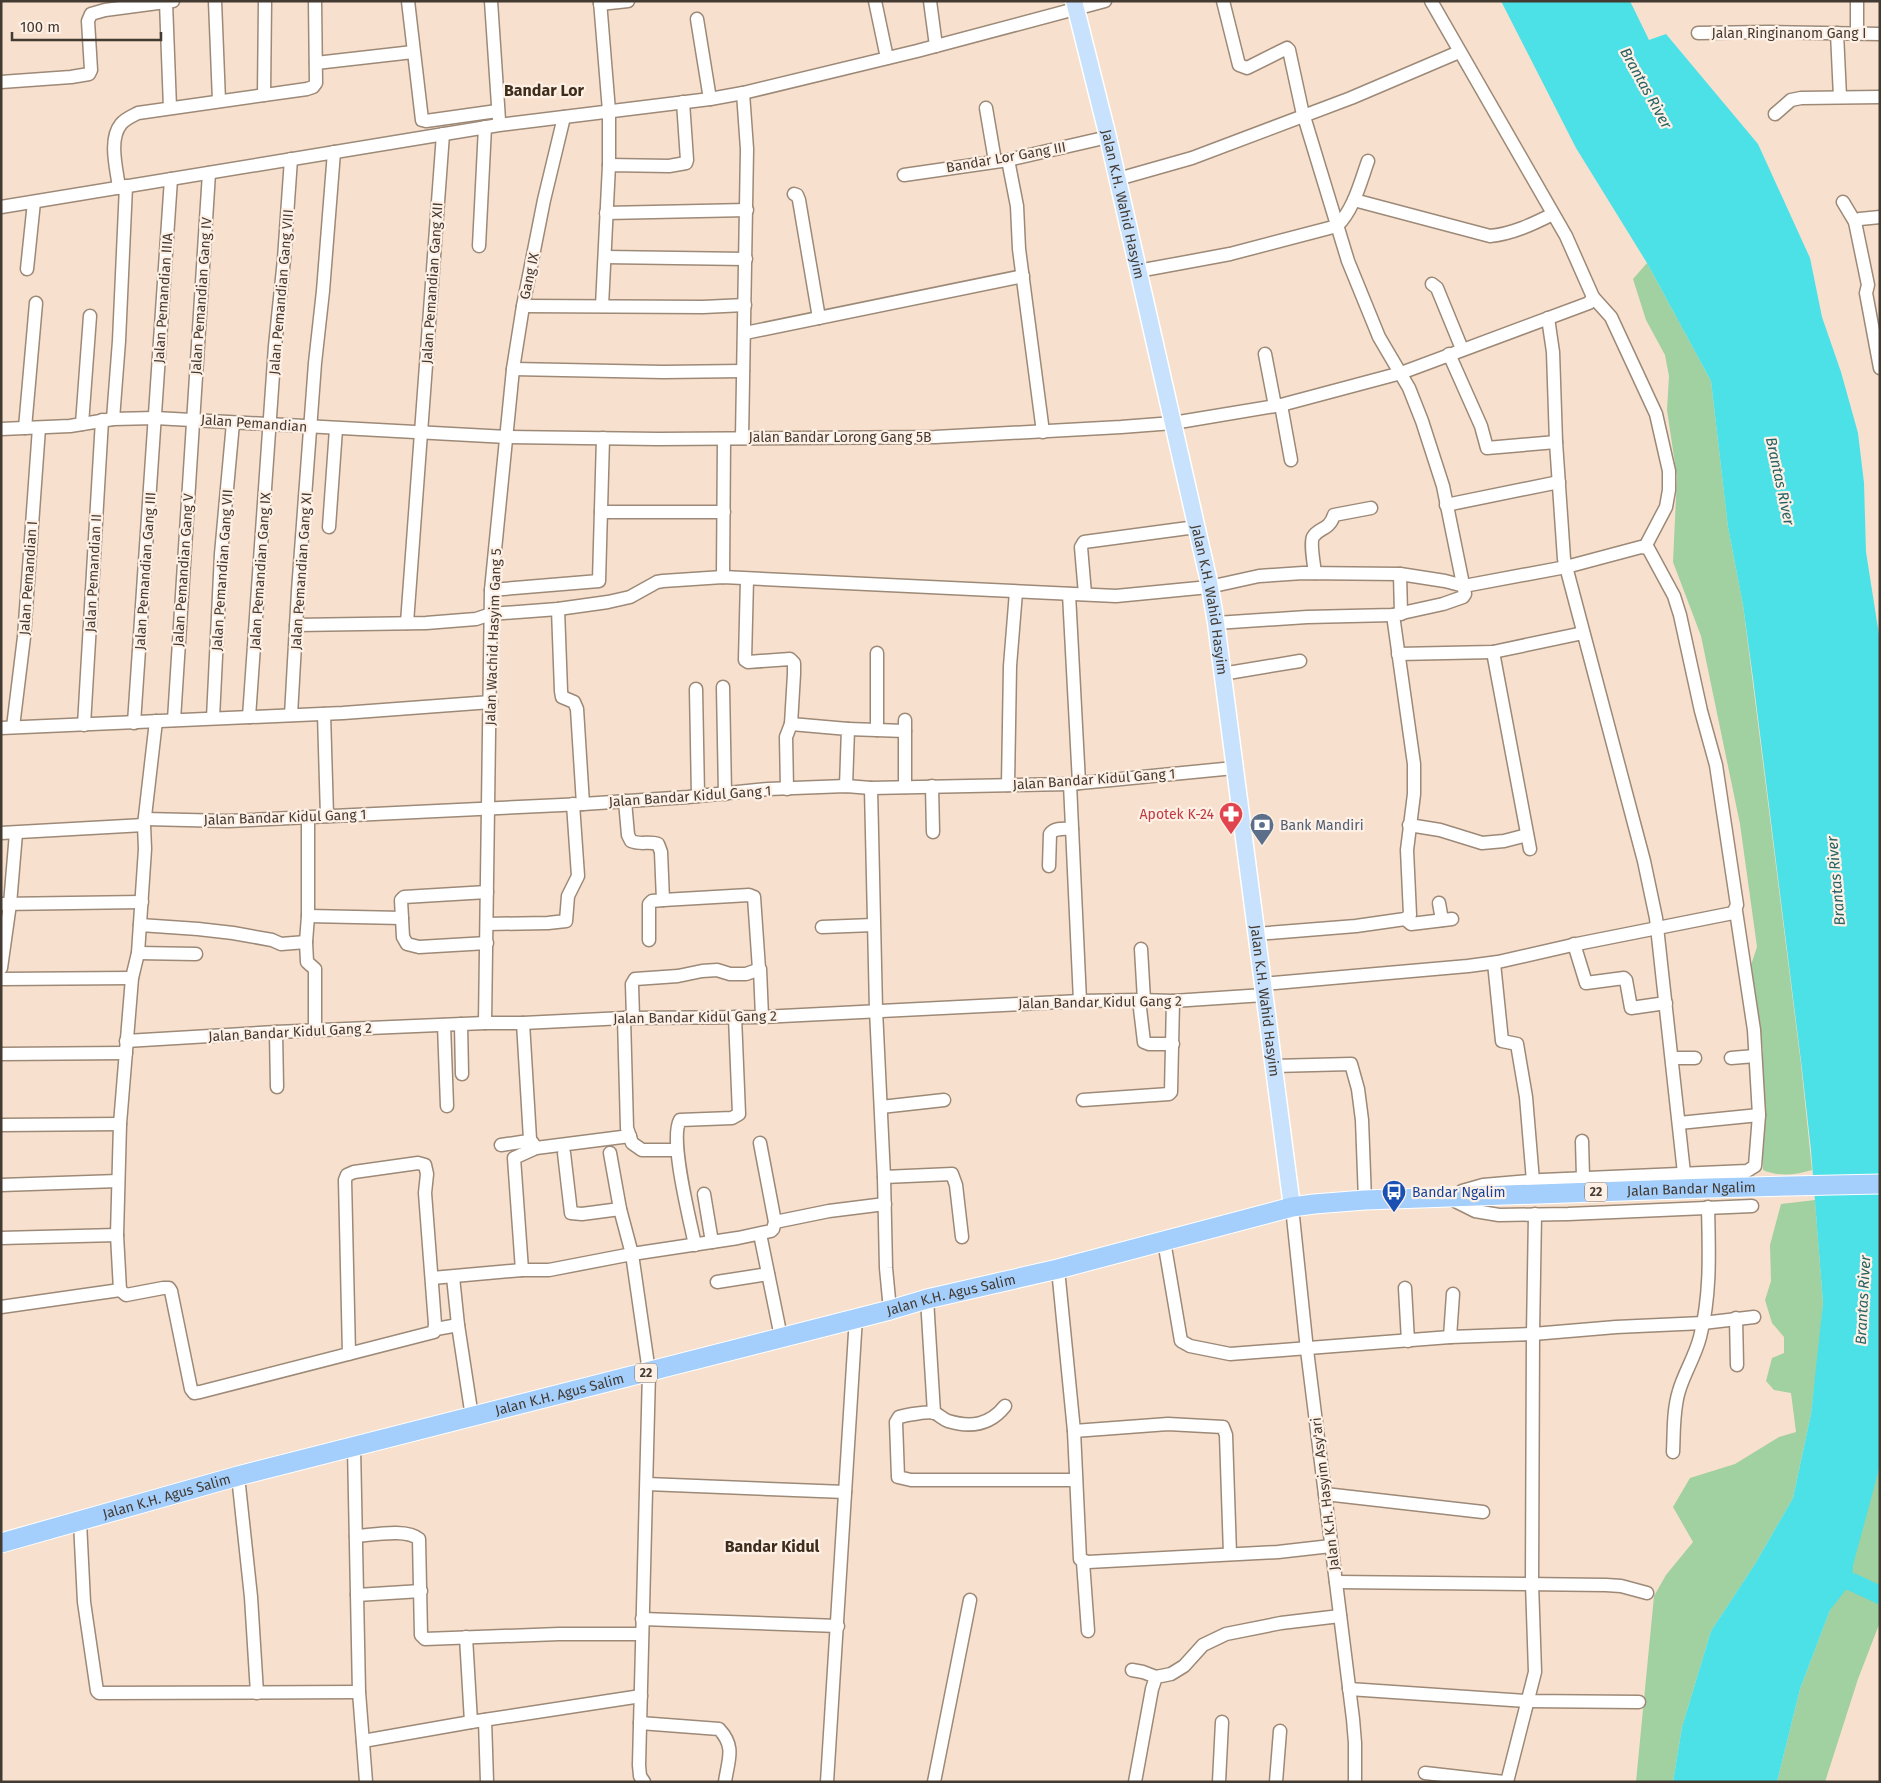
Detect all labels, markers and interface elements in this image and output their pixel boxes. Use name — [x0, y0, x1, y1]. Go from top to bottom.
scale bar — [12, 10, 161, 42]
text: 100 m — [20, 18, 60, 36]
street label: Jalan Ringinanom Gang I — [1712, 25, 1866, 42]
water label: Brantas River — [1616, 44, 1676, 133]
district label: Bandar Lor — [504, 81, 585, 100]
street label: Jalan K.H. Wahid Hasyim — [1097, 128, 1148, 281]
street label: Bandar Lor Gang III — [945, 139, 1067, 176]
street label: Jalan Pemandian Gang XII — [418, 202, 447, 364]
street label: Jalan Pemandian Gang VIII — [266, 209, 297, 376]
street label: Jalan Pemandian Gang IV — [188, 216, 215, 375]
street label: Jalan Pemandian IIIA — [150, 232, 177, 364]
street label: Gang IX — [516, 251, 543, 301]
street label: Jalan Pemandian — [200, 411, 308, 436]
street label: Jalan Bandar Lorong Gang 5B — [748, 429, 932, 446]
water label: Brantas River — [1762, 435, 1798, 528]
street label: Jalan Pemandian Gang VII — [208, 489, 237, 651]
street label: Jalan Pemandian Gang III — [131, 491, 160, 651]
street label: Jalan Pemandian Gang IX — [247, 491, 275, 650]
street label: Jalan Pemandian Gang XI — [288, 492, 315, 650]
street label: Jalan Pemandian Gang V — [170, 493, 197, 647]
street label: Jalan Pemandian II — [82, 513, 105, 633]
street label: Jalan Pemandian I — [16, 520, 41, 636]
street label: Jalan K.H. Wahid Hasyim — [1187, 523, 1231, 676]
street label: Jalan Wachid Hasyim Gang 5 — [482, 548, 505, 726]
street label: Jalan Bandar Kidul Gang 1 — [1012, 765, 1176, 794]
street label: Jalan Bandar Kidul Gang 1 — [608, 782, 772, 811]
pharmacy icon: Apotek K-24 — [1218, 801, 1244, 835]
street label: Jalan Bandar Kidul Gang 1 — [203, 806, 367, 829]
place label: Apotek K-24 — [1140, 806, 1215, 823]
bank icon: Bank Mandiri — [1249, 812, 1275, 846]
place label: Bank Mandiri — [1280, 817, 1364, 834]
water label: Brantas River — [1823, 834, 1849, 926]
street label: Jalan K.H. Wahid Hasyim — [1246, 924, 1283, 1078]
street label: Jalan Bandar Kidul Gang 2 — [1018, 993, 1182, 1012]
street label: Jalan Bandar Kidul Gang 2 — [613, 1008, 777, 1027]
street label: Jalan Bandar Kidul Gang 2 — [208, 1020, 372, 1045]
bus stop icon: Bandar Ngalim — [1381, 1179, 1407, 1213]
street label: Jalan Bandar Ngalim — [1627, 1179, 1756, 1200]
road number: 22 — [1585, 1182, 1607, 1202]
place label: Bandar Ngalim — [1412, 1184, 1506, 1201]
water label: Brantas River — [1852, 1253, 1874, 1345]
street label: Jalan K.H. Agus Salim — [885, 1271, 1017, 1320]
road number: 22 — [635, 1364, 657, 1382]
street label: Jalan K.H. Agus Salim — [493, 1370, 626, 1419]
street label: Jalan K.H. Hasyim Asy'ari — [1308, 1416, 1343, 1572]
street label: Jalan K.H. Agus Salim — [101, 1471, 233, 1523]
district label: Bandar Kidul — [725, 1537, 820, 1556]

